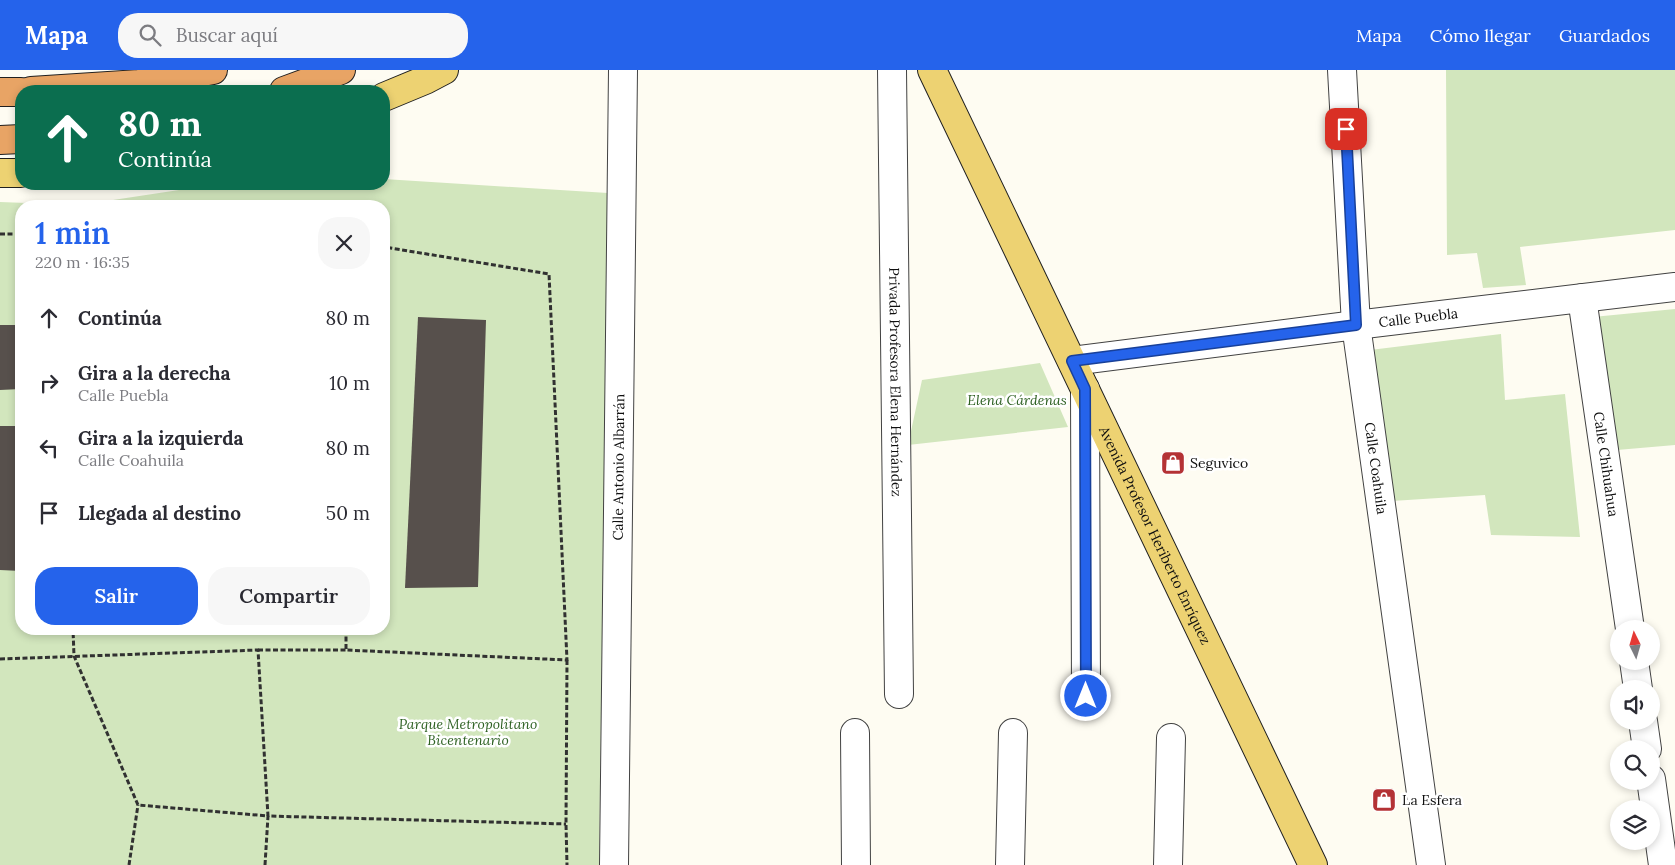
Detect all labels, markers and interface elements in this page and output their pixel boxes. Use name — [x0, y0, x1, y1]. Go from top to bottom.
search box — [118, 13, 468, 58]
text: Mapa — [25, 20, 88, 51]
icon: search — [136, 21, 164, 49]
text: Buscar aquí — [176, 23, 278, 47]
text: Mapa — [1356, 24, 1402, 47]
text: Cómo llegar — [1430, 24, 1531, 47]
text: Guardados — [1559, 24, 1650, 47]
text: 80 m — [118, 101, 202, 146]
icon: ahead — [35, 105, 100, 170]
pin — [1325, 108, 1367, 150]
icon: arrive — [1332, 115, 1360, 143]
text: Continúa — [118, 145, 212, 173]
text: 1 min — [35, 214, 110, 252]
button: close — [318, 217, 370, 269]
text: 220 m · 16:35 — [35, 252, 130, 272]
street label: Privada Profesora Elena Hernández — [885, 267, 906, 497]
icon: ahead — [35, 304, 63, 332]
street label: Calle Puebla — [1378, 304, 1459, 331]
text: Continúa — [78, 306, 162, 330]
text: 80 m — [326, 306, 370, 330]
text: Gira a la derecha — [78, 361, 231, 385]
icon: right — [35, 369, 63, 397]
text: 10 m — [329, 371, 370, 395]
text: Calle Puebla — [78, 385, 169, 405]
park label: Elena Cárdenas — [967, 391, 1067, 409]
street label: Calle Antonio Albarrán — [609, 393, 628, 541]
street label: Calle Chihuahua — [1590, 411, 1623, 518]
street label: Calle Coahuila — [1361, 421, 1391, 515]
street label: Avenida Profesor Heriberto Enríquez — [1095, 422, 1215, 647]
text: Gira a la izquierda — [78, 426, 244, 450]
icon: left — [35, 434, 63, 462]
text: 80 m — [326, 436, 370, 460]
text: Calle Coahuila — [78, 450, 184, 470]
shop icon: Seguvico — [1160, 450, 1186, 476]
place label: Seguvico — [1190, 454, 1248, 472]
icon: arrive — [35, 499, 63, 527]
text: Llegada al destino — [78, 501, 241, 525]
text: 50 m — [326, 501, 370, 525]
button: Salir — [35, 567, 198, 625]
button: Compartir — [208, 567, 370, 625]
north arrow — [1610, 620, 1660, 670]
map controls — [1610, 620, 1660, 850]
position arrow — [1059, 669, 1111, 721]
button: sound — [1610, 680, 1660, 730]
park label: Parque Metropolitano Bicentenario — [399, 715, 537, 749]
button: search — [1610, 740, 1660, 790]
shop icon: La Esfera — [1371, 787, 1397, 813]
place label: La Esfera — [1402, 791, 1462, 809]
button: layers — [1610, 800, 1660, 850]

